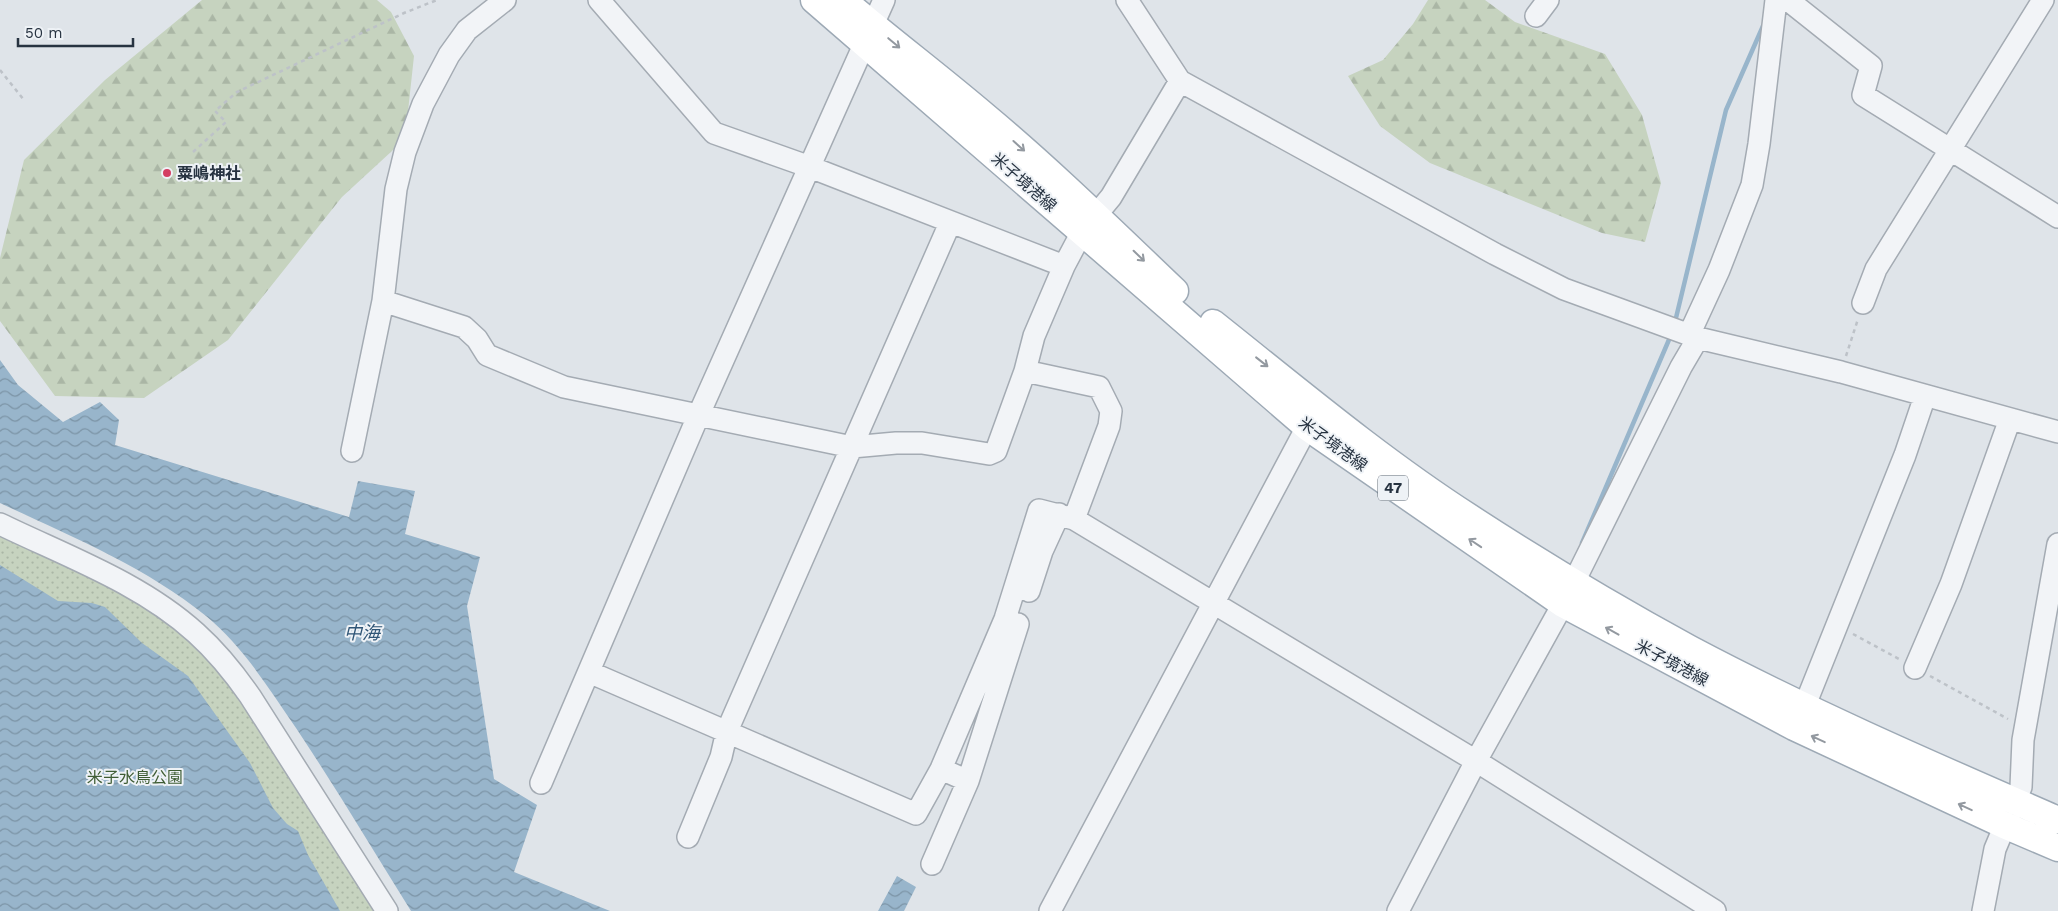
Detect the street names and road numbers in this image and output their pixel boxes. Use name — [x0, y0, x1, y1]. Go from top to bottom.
street label: 米子境港線 — [988, 149, 1060, 215]
street label: 米子境港線 — [1295, 413, 1371, 475]
road number: 47 — [1378, 476, 1408, 500]
street label: 米子境港線 — [1632, 636, 1712, 690]

